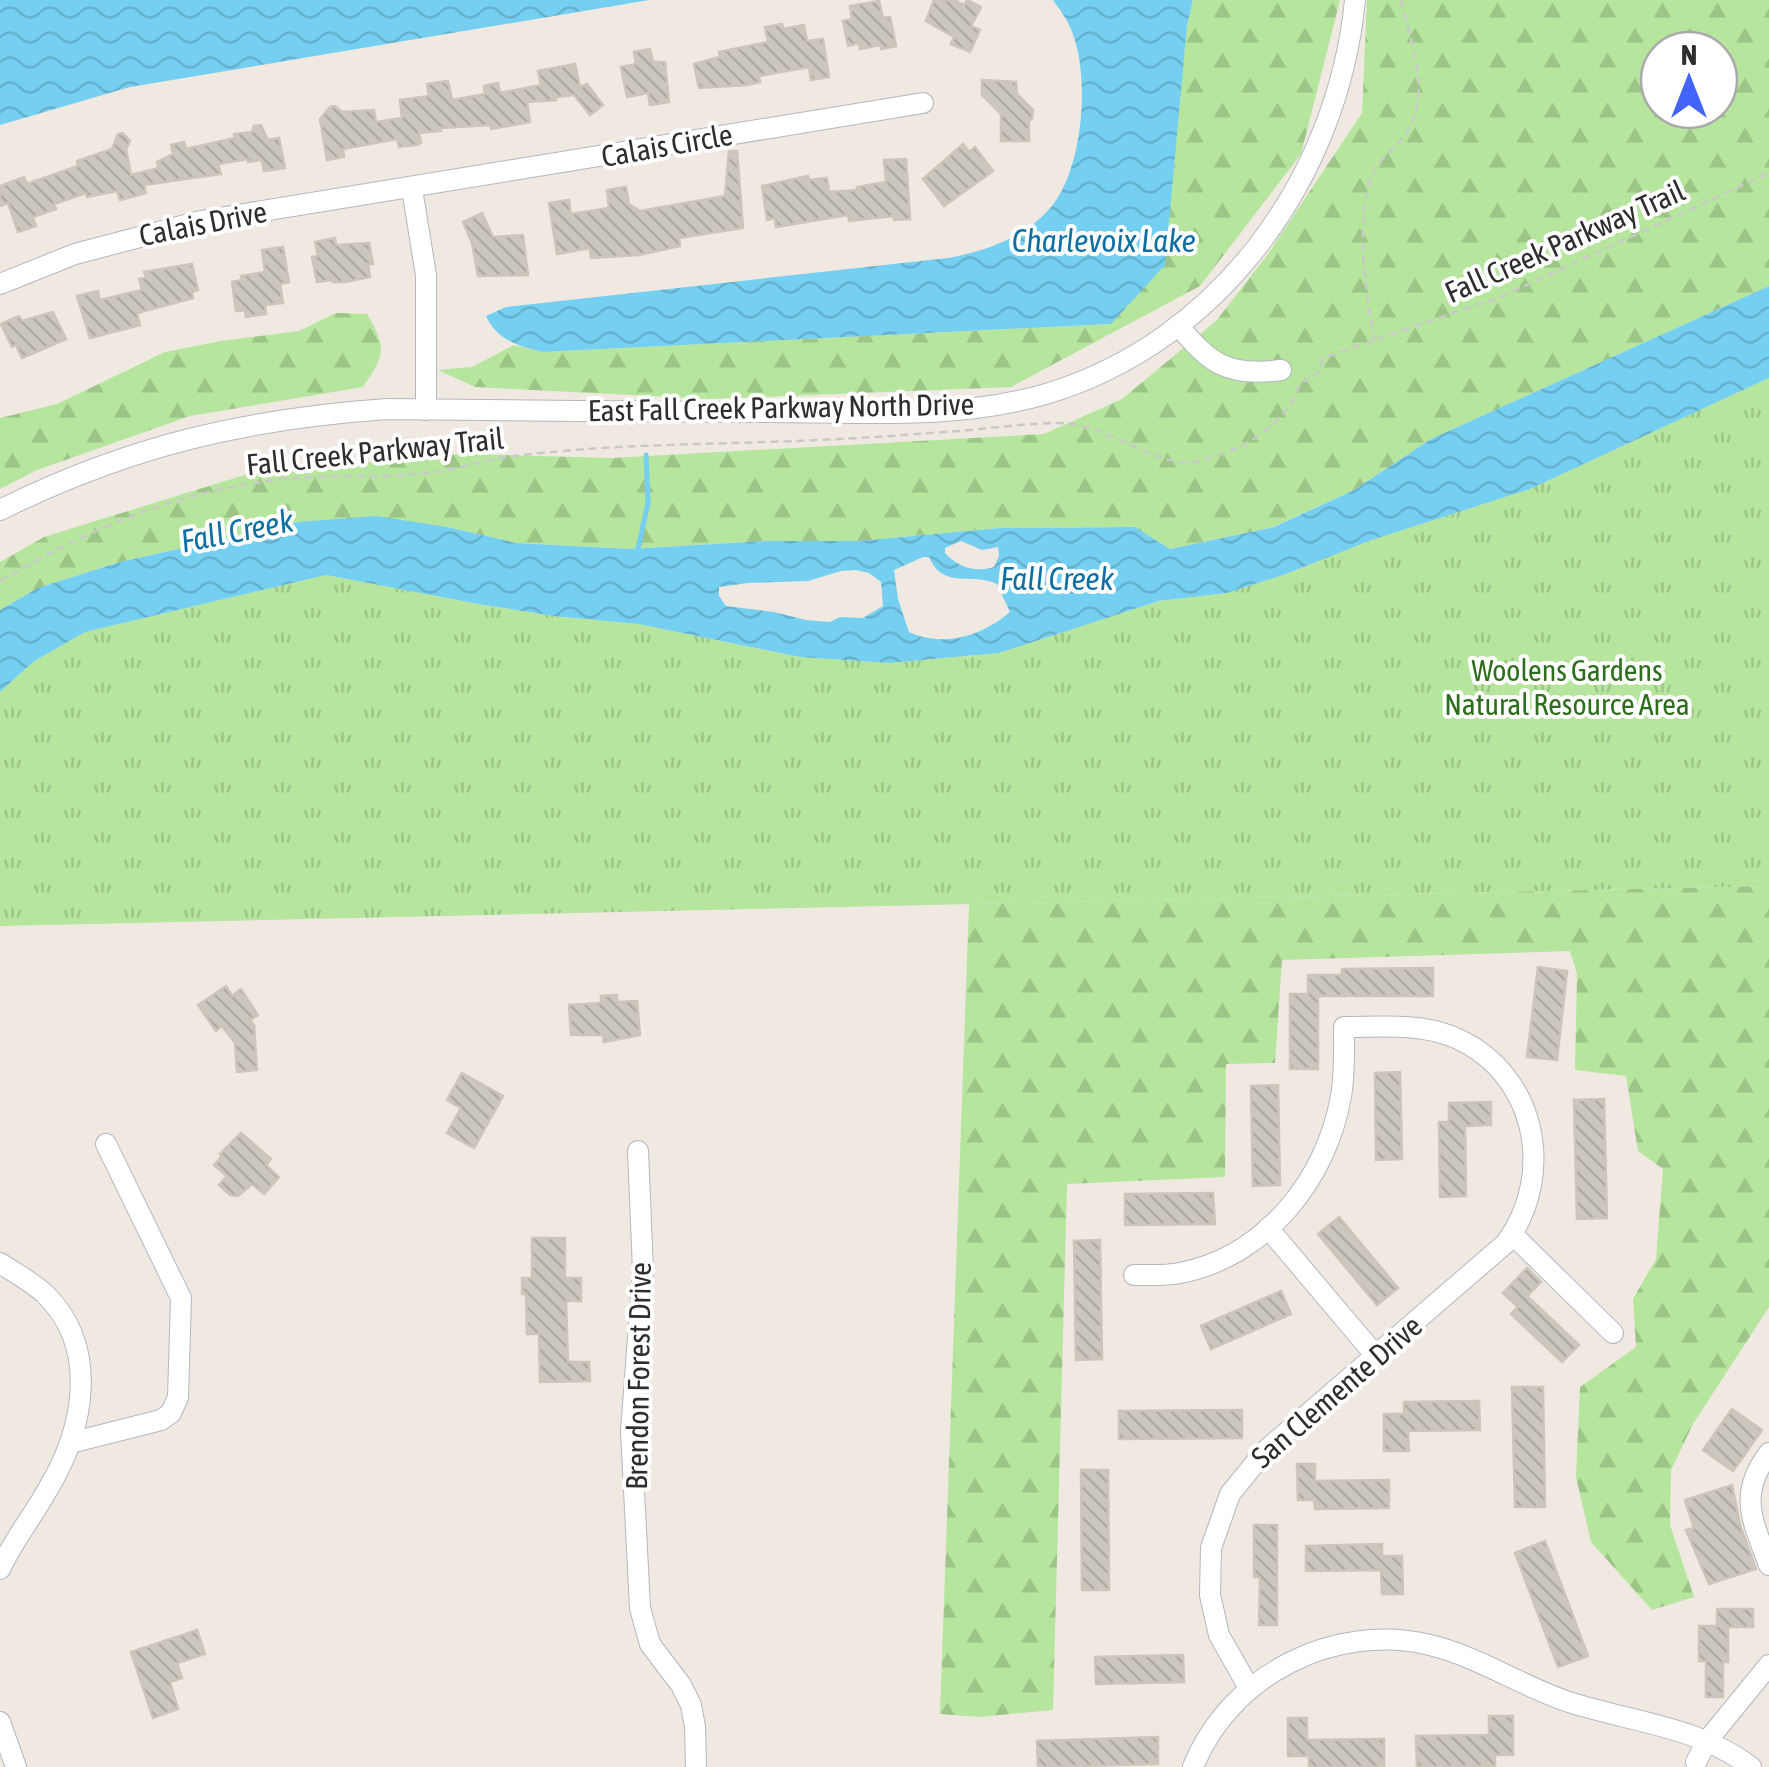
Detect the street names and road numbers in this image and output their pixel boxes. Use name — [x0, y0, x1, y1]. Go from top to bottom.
street label: Calais Circle — [599, 117, 735, 173]
street label: Fall Creek Parkway Trail — [1439, 173, 1690, 309]
street label: Calais Drive — [136, 194, 269, 252]
street label: East Fall Creek Parkway North Drive — [588, 387, 974, 427]
street label: Fall Creek Parkway Trail — [244, 421, 505, 481]
street label: Brendon Forest Drive — [619, 1262, 657, 1490]
street label: San Clemente Drive — [1244, 1308, 1428, 1474]

